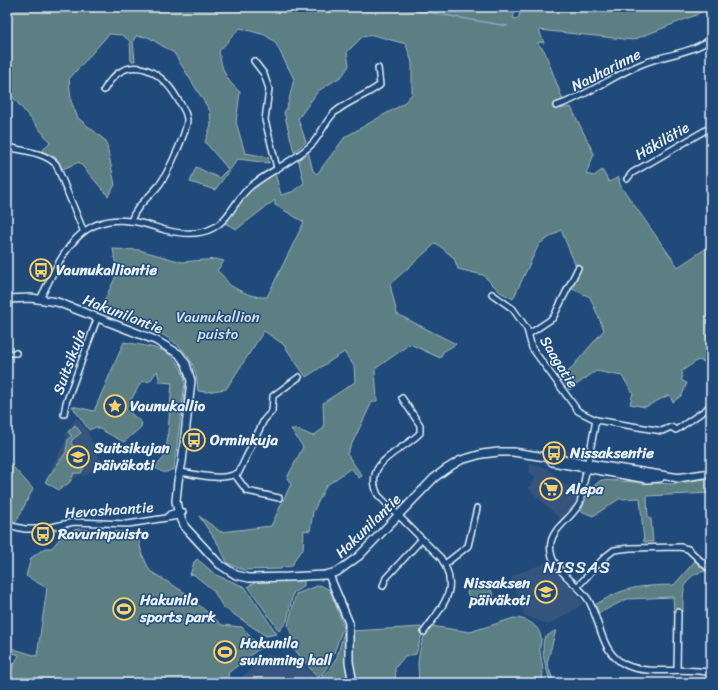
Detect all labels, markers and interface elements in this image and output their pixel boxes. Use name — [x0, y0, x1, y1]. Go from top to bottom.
street label: Nauharinne — [566, 41, 646, 99]
street label: Häkilätie — [630, 115, 694, 167]
bus stop icon: Vaunukalliontie — [28, 257, 54, 283]
place label: Vaunukalliontie — [56, 257, 157, 283]
street label: Hakunilantie — [79, 287, 167, 341]
park label: Vaunukallion puisto — [176, 304, 260, 347]
street label: Suitsikuja — [45, 325, 93, 398]
street label: Saagatie — [533, 331, 586, 394]
place icon: Vaunukallio — [102, 393, 128, 419]
place label: Vaunukallio — [130, 393, 206, 419]
bus stop icon: Orminkuja — [181, 427, 207, 453]
place label: Orminkuja — [209, 427, 279, 453]
place label: Suitsikujan päiväkoti — [93, 435, 171, 478]
bus stop icon: Nissaksentie — [541, 440, 567, 466]
place label: Nissaksentie — [569, 440, 654, 466]
school or university icon: Suitsikujan päiväkoti — [65, 444, 91, 470]
supermarket icon: Alepa — [538, 476, 564, 502]
place label: Alepa — [565, 476, 604, 502]
street label: Hakunilantie — [329, 487, 407, 565]
street label: Hevoshaantie — [64, 494, 154, 526]
bus stop icon: Ravurinpuisto — [30, 521, 56, 547]
place label: Ravurinpuisto — [57, 521, 149, 547]
district label: NISSAS — [543, 552, 611, 582]
place label: Nissaksen päiväkoti — [463, 570, 531, 613]
school or university icon: Nissaksen päiväkoti — [533, 579, 559, 605]
place label: Hakunila sports park — [139, 587, 217, 630]
sports icon: Hakunila sports park — [111, 596, 137, 622]
place label: Hakunila swimming hall — [239, 630, 333, 673]
sports icon: Hakunila swimming hall — [212, 639, 238, 665]

